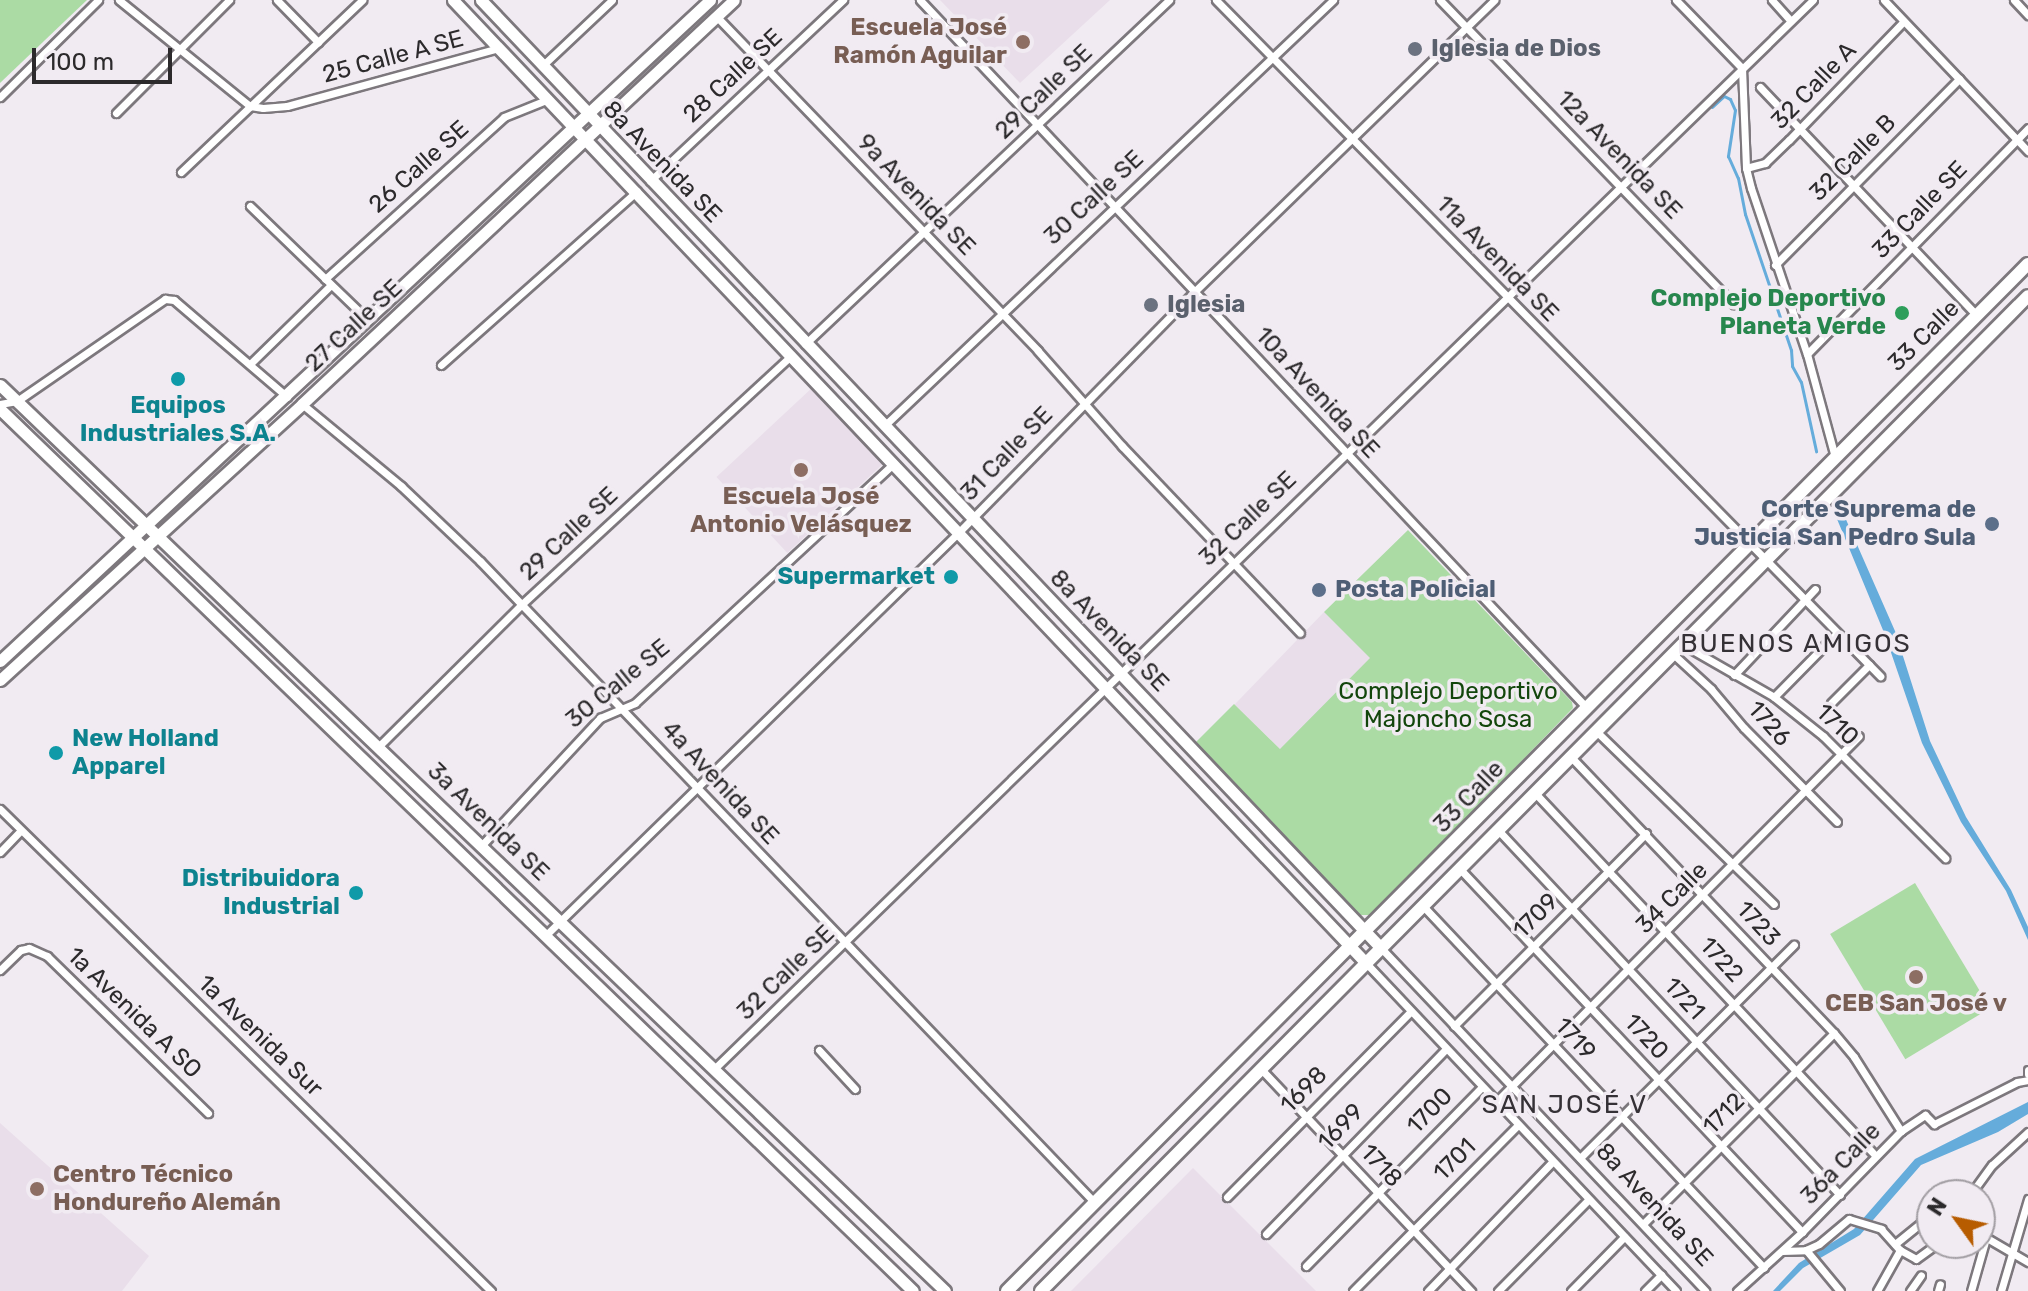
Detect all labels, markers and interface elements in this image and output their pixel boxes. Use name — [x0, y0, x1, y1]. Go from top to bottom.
place label: Escuela José Ramón Aguilar — [833, 14, 1007, 70]
street label: 28 Calle SE — [677, 23, 789, 129]
street label: 25 Calle A SE — [319, 24, 467, 90]
scale bar — [36, 32, 176, 82]
marker: Escuela José Ramón Aguilar — [1014, 33, 1032, 51]
place label: Iglesia de Dios — [1431, 35, 1601, 63]
street label: 32 Calle A — [1765, 36, 1863, 136]
street label: 29 Calle SE — [989, 39, 1099, 145]
marker: Iglesia de Dios — [1406, 40, 1424, 58]
text: 100 m — [46, 48, 114, 76]
street label: 12a Avenida SE — [1550, 84, 1688, 226]
street label: 8a Avenida SE — [596, 95, 728, 229]
street label: 32 Calle B — [1804, 109, 1902, 207]
street label: 26 Calle SE — [363, 115, 475, 219]
street label: 9a Avenida SE — [851, 128, 981, 262]
street label: 30 Calle SE — [1038, 145, 1150, 251]
street label: 33 Calle SE — [1866, 155, 1974, 265]
street label: 11a Avenida SE — [1429, 190, 1565, 328]
street label: 27 Calle SE — [300, 274, 408, 378]
place label: Complejo Deportivo Planeta Verde — [1651, 285, 1886, 341]
place label: Iglesia — [1167, 291, 1245, 319]
street label: 33 Calle — [1882, 294, 1966, 378]
marker: Iglesia — [1142, 296, 1160, 314]
marker: Complejo Deportivo Planeta Verde — [1893, 304, 1911, 322]
street label: 10a Avenida SE — [1249, 321, 1385, 465]
marker: Equipos Industriales S.A. — [169, 370, 187, 388]
place label: Equipos Industriales S.A. — [80, 392, 276, 448]
street label: 31 Calle SE — [955, 401, 1059, 507]
marker: Escuela José Antonio Velásquez — [792, 461, 810, 479]
street label: 32 Calle SE — [1193, 466, 1303, 572]
street label: 29 Calle SE — [514, 481, 624, 587]
place label: Escuela José Antonio Velásquez — [690, 483, 912, 539]
place label: Corte Suprema de Justicia San Pedro Sula — [1694, 496, 1976, 552]
marker: Corte Suprema de Justicia San Pedro Sula — [1983, 515, 2001, 533]
place label: Supermarket — [777, 563, 935, 591]
street label: 8a Avenida SE — [1043, 564, 1175, 698]
marker: Supermarket — [942, 568, 960, 586]
place label: Posta Policial — [1335, 576, 1496, 604]
marker: Posta Policial — [1310, 581, 1328, 599]
district label: BUENOS AMIGOS — [1680, 628, 1912, 660]
street label: 30 Calle SE — [560, 633, 676, 735]
park label: Complejo Deportivo Majoncho Sosa — [1338, 678, 1558, 734]
street label: 1726 — [1741, 695, 1797, 753]
street label: 1710 — [1810, 698, 1864, 752]
street label: 4a Avenida SE — [655, 715, 785, 851]
place label: New Holland Apparel — [72, 725, 219, 781]
marker: New Holland Apparel — [47, 744, 65, 762]
street label: 33 Calle — [1428, 755, 1510, 839]
street label: 3a Avenida SE — [421, 757, 555, 887]
street label: 34 Calle — [1630, 856, 1714, 940]
place label: Distribuidora Industrial — [182, 865, 340, 921]
marker: Distribuidora Industrial — [347, 884, 365, 902]
street label: 1709 — [1507, 887, 1565, 945]
street label: 1723 — [1730, 895, 1786, 953]
street label: 32 Calle SE — [731, 920, 841, 1026]
street label: 1722 — [1693, 932, 1749, 988]
street label: 1a Avenida A SO — [60, 941, 208, 1085]
marker: CEB San José v — [1907, 968, 1925, 986]
street label: 1a Avenida Sur — [191, 969, 329, 1103]
street label: 1721 — [1657, 972, 1711, 1026]
place label: CEB San José v — [1825, 990, 2007, 1018]
street label: 1720 — [1618, 1008, 1674, 1066]
street label: 1719 — [1548, 1012, 1602, 1066]
street label: 1698 — [1275, 1061, 1333, 1119]
street label: 1700 — [1401, 1082, 1459, 1140]
street label: 1712 — [1697, 1087, 1751, 1141]
district label: SAN JOSÉ V — [1481, 1089, 1649, 1121]
street label: 1699 — [1312, 1098, 1370, 1156]
street label: 36a Calle — [1795, 1117, 1887, 1211]
street label: 1701 — [1428, 1133, 1482, 1187]
street label: 8a Avenida SE — [1589, 1137, 1719, 1273]
street label: 1718 — [1354, 1139, 1408, 1193]
place label: Centro Técnico Hondureño Alemán — [53, 1161, 282, 1217]
north arrow — [1916, 1179, 1996, 1259]
marker: Centro Técnico Hondureño Alemán — [28, 1180, 46, 1198]
text: N — [1921, 1193, 1953, 1221]

